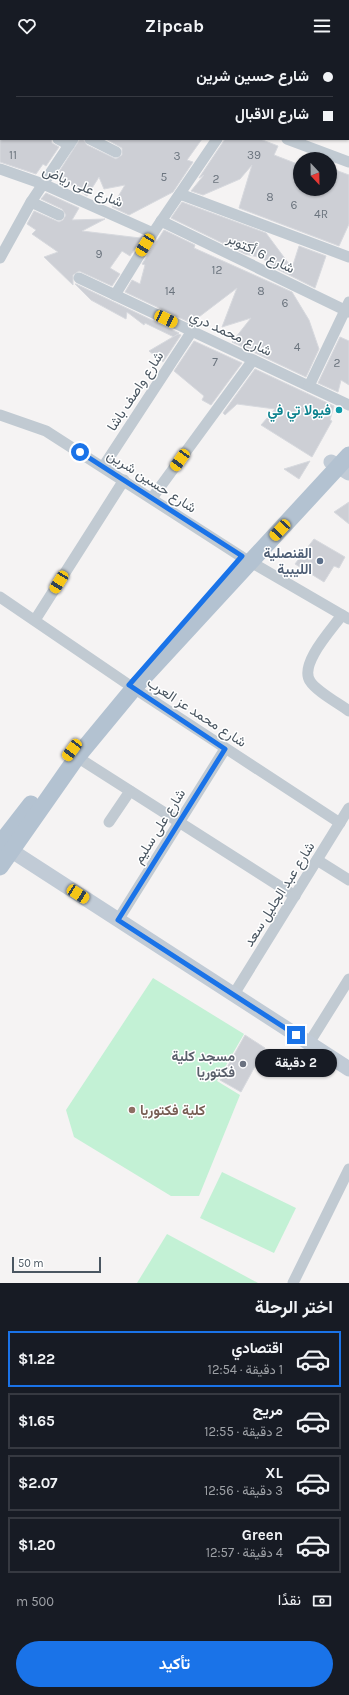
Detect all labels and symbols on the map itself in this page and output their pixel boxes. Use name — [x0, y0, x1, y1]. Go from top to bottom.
house number: 11 — [9, 148, 17, 162]
house number: 39 — [247, 148, 261, 162]
house number: 3 — [173, 149, 181, 163]
north arrow — [293, 152, 337, 196]
street label: شارع على رياض — [39, 162, 126, 213]
house number: 5 — [161, 170, 168, 184]
house number: 2 — [213, 172, 220, 186]
house number: 8 — [266, 190, 274, 204]
house number: 6 — [291, 198, 298, 212]
house number: 4R — [314, 207, 328, 221]
street label: شارع 6 أكتوبر — [222, 229, 297, 279]
car — [134, 232, 156, 258]
house number: 9 — [96, 247, 103, 261]
house number: 12 — [212, 263, 223, 277]
house number: 14 — [165, 284, 176, 298]
house number: 8 — [257, 284, 265, 298]
house number: 6 — [282, 296, 289, 310]
street label: شارع محمد دري — [186, 307, 275, 363]
car — [153, 308, 179, 330]
house number: 4 — [294, 340, 301, 354]
street label: شارع واصف باشا — [103, 348, 169, 435]
house number: 7 — [212, 355, 218, 369]
house number: 2 — [334, 356, 341, 370]
place label: فيولا تي في — [268, 402, 331, 422]
marker: فيولا تي في — [334, 405, 344, 415]
route start — [71, 443, 89, 461]
street label: شارع حسين شرين — [103, 446, 200, 518]
car — [168, 447, 192, 473]
car — [267, 517, 293, 543]
place label: القنصلية الليبية — [263, 545, 312, 578]
marker: القنصلية الليبية — [315, 556, 325, 566]
car — [48, 569, 70, 595]
street label: شارع محمد عز العرب — [143, 674, 250, 753]
car — [60, 737, 84, 763]
street label: شارع على سليم — [130, 786, 191, 868]
street label: شارع عبد الجليل سعد — [240, 839, 320, 951]
car — [65, 882, 91, 906]
route end — [287, 1026, 305, 1044]
place label: مسجد كلية فكتوريا — [172, 1048, 235, 1081]
callout: 2 دقيقة — [255, 1049, 337, 1077]
marker: مسجد كلية فكتوريا — [238, 1059, 248, 1069]
place label: كلية فكتوريا — [140, 1102, 205, 1119]
marker: كلية فكتوريا — [127, 1105, 137, 1115]
scale bar — [12, 1255, 101, 1274]

